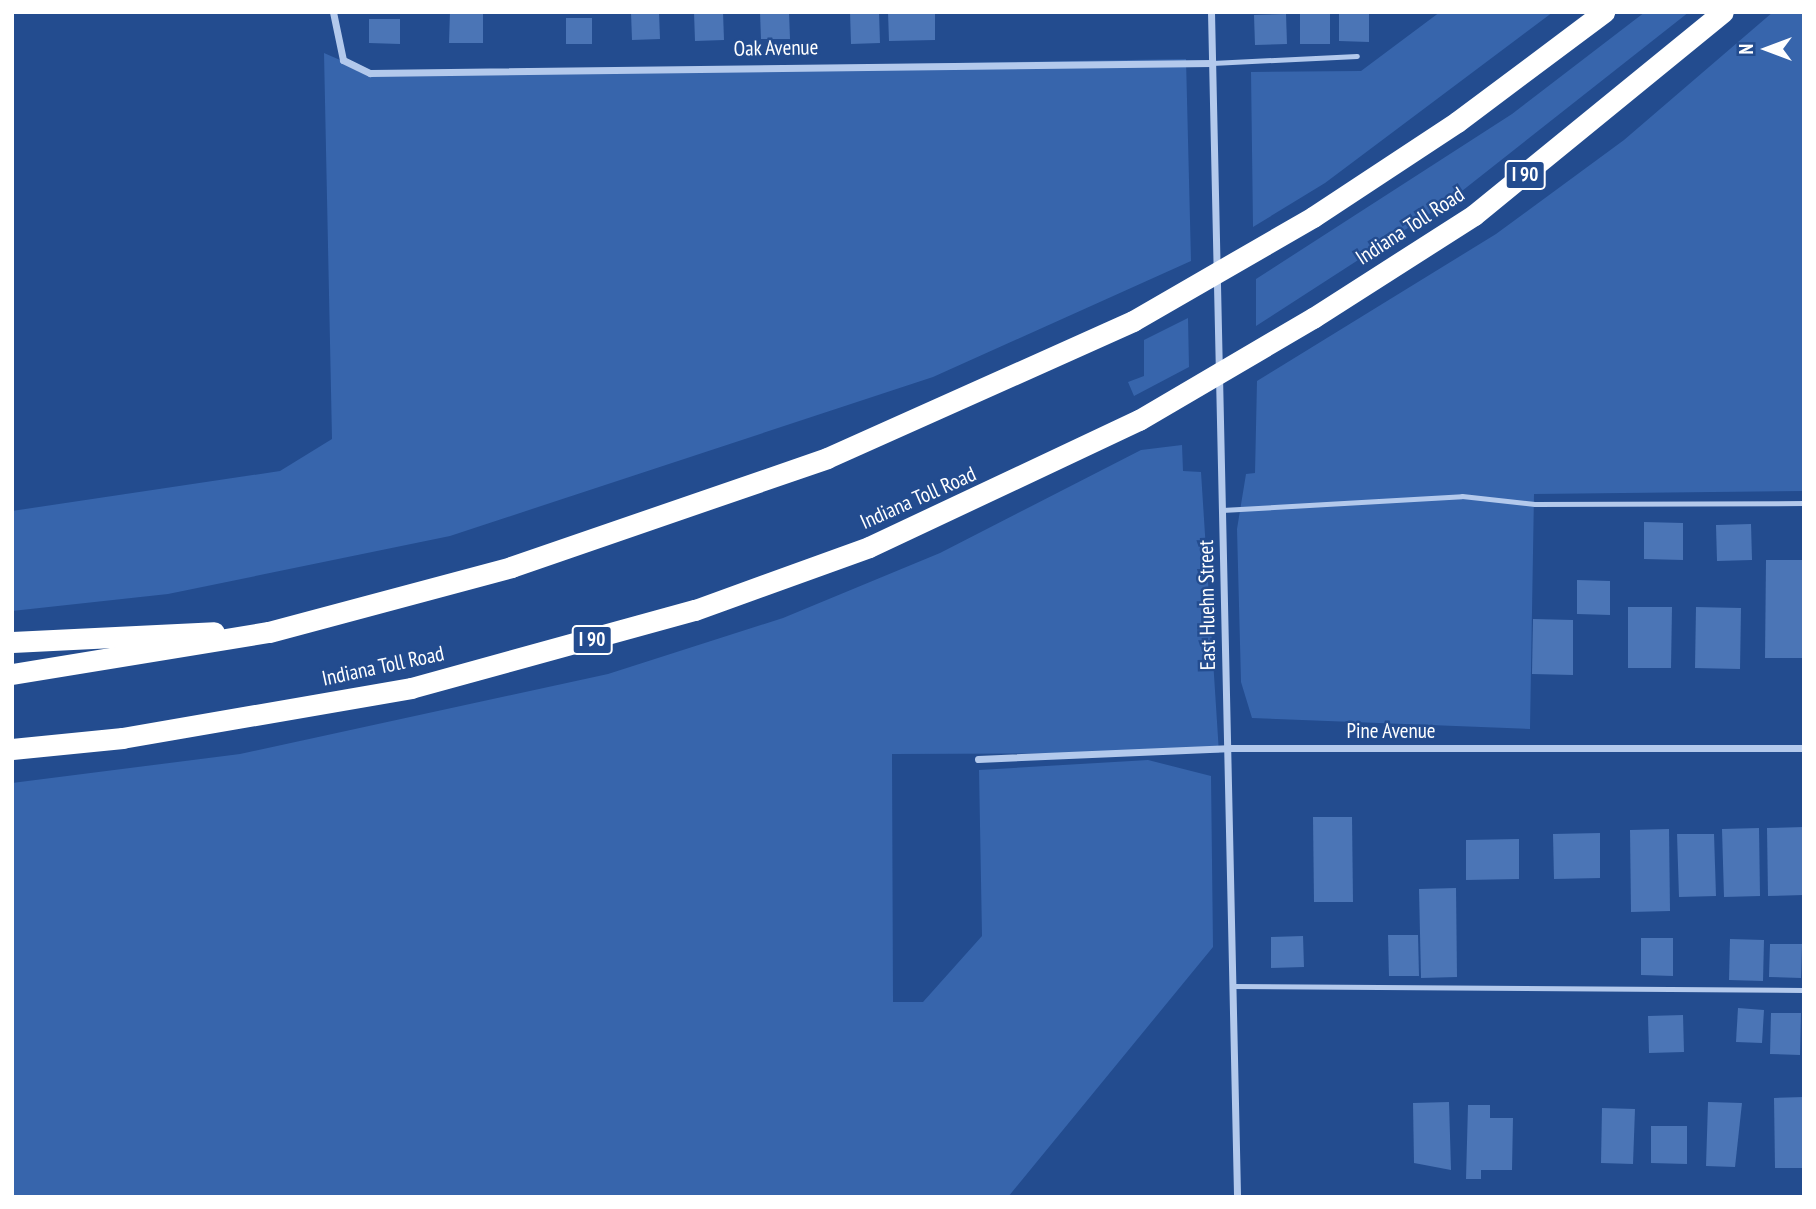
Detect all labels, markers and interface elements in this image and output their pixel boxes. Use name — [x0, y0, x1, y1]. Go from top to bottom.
north arrow — [1732, 14, 1802, 84]
street label: Oak Avenue — [733, 35, 819, 61]
text: N — [1734, 44, 1758, 54]
road number: I 90 — [1504, 160, 1546, 190]
street label: Indiana Toll Road — [1351, 182, 1469, 270]
street label: Indiana Toll Road — [856, 461, 980, 535]
street label: East Huehn Street — [1193, 540, 1221, 670]
road number: I 90 — [571, 624, 613, 656]
street label: Indiana Toll Road — [319, 641, 447, 691]
street label: Pine Avenue — [1346, 718, 1436, 744]

